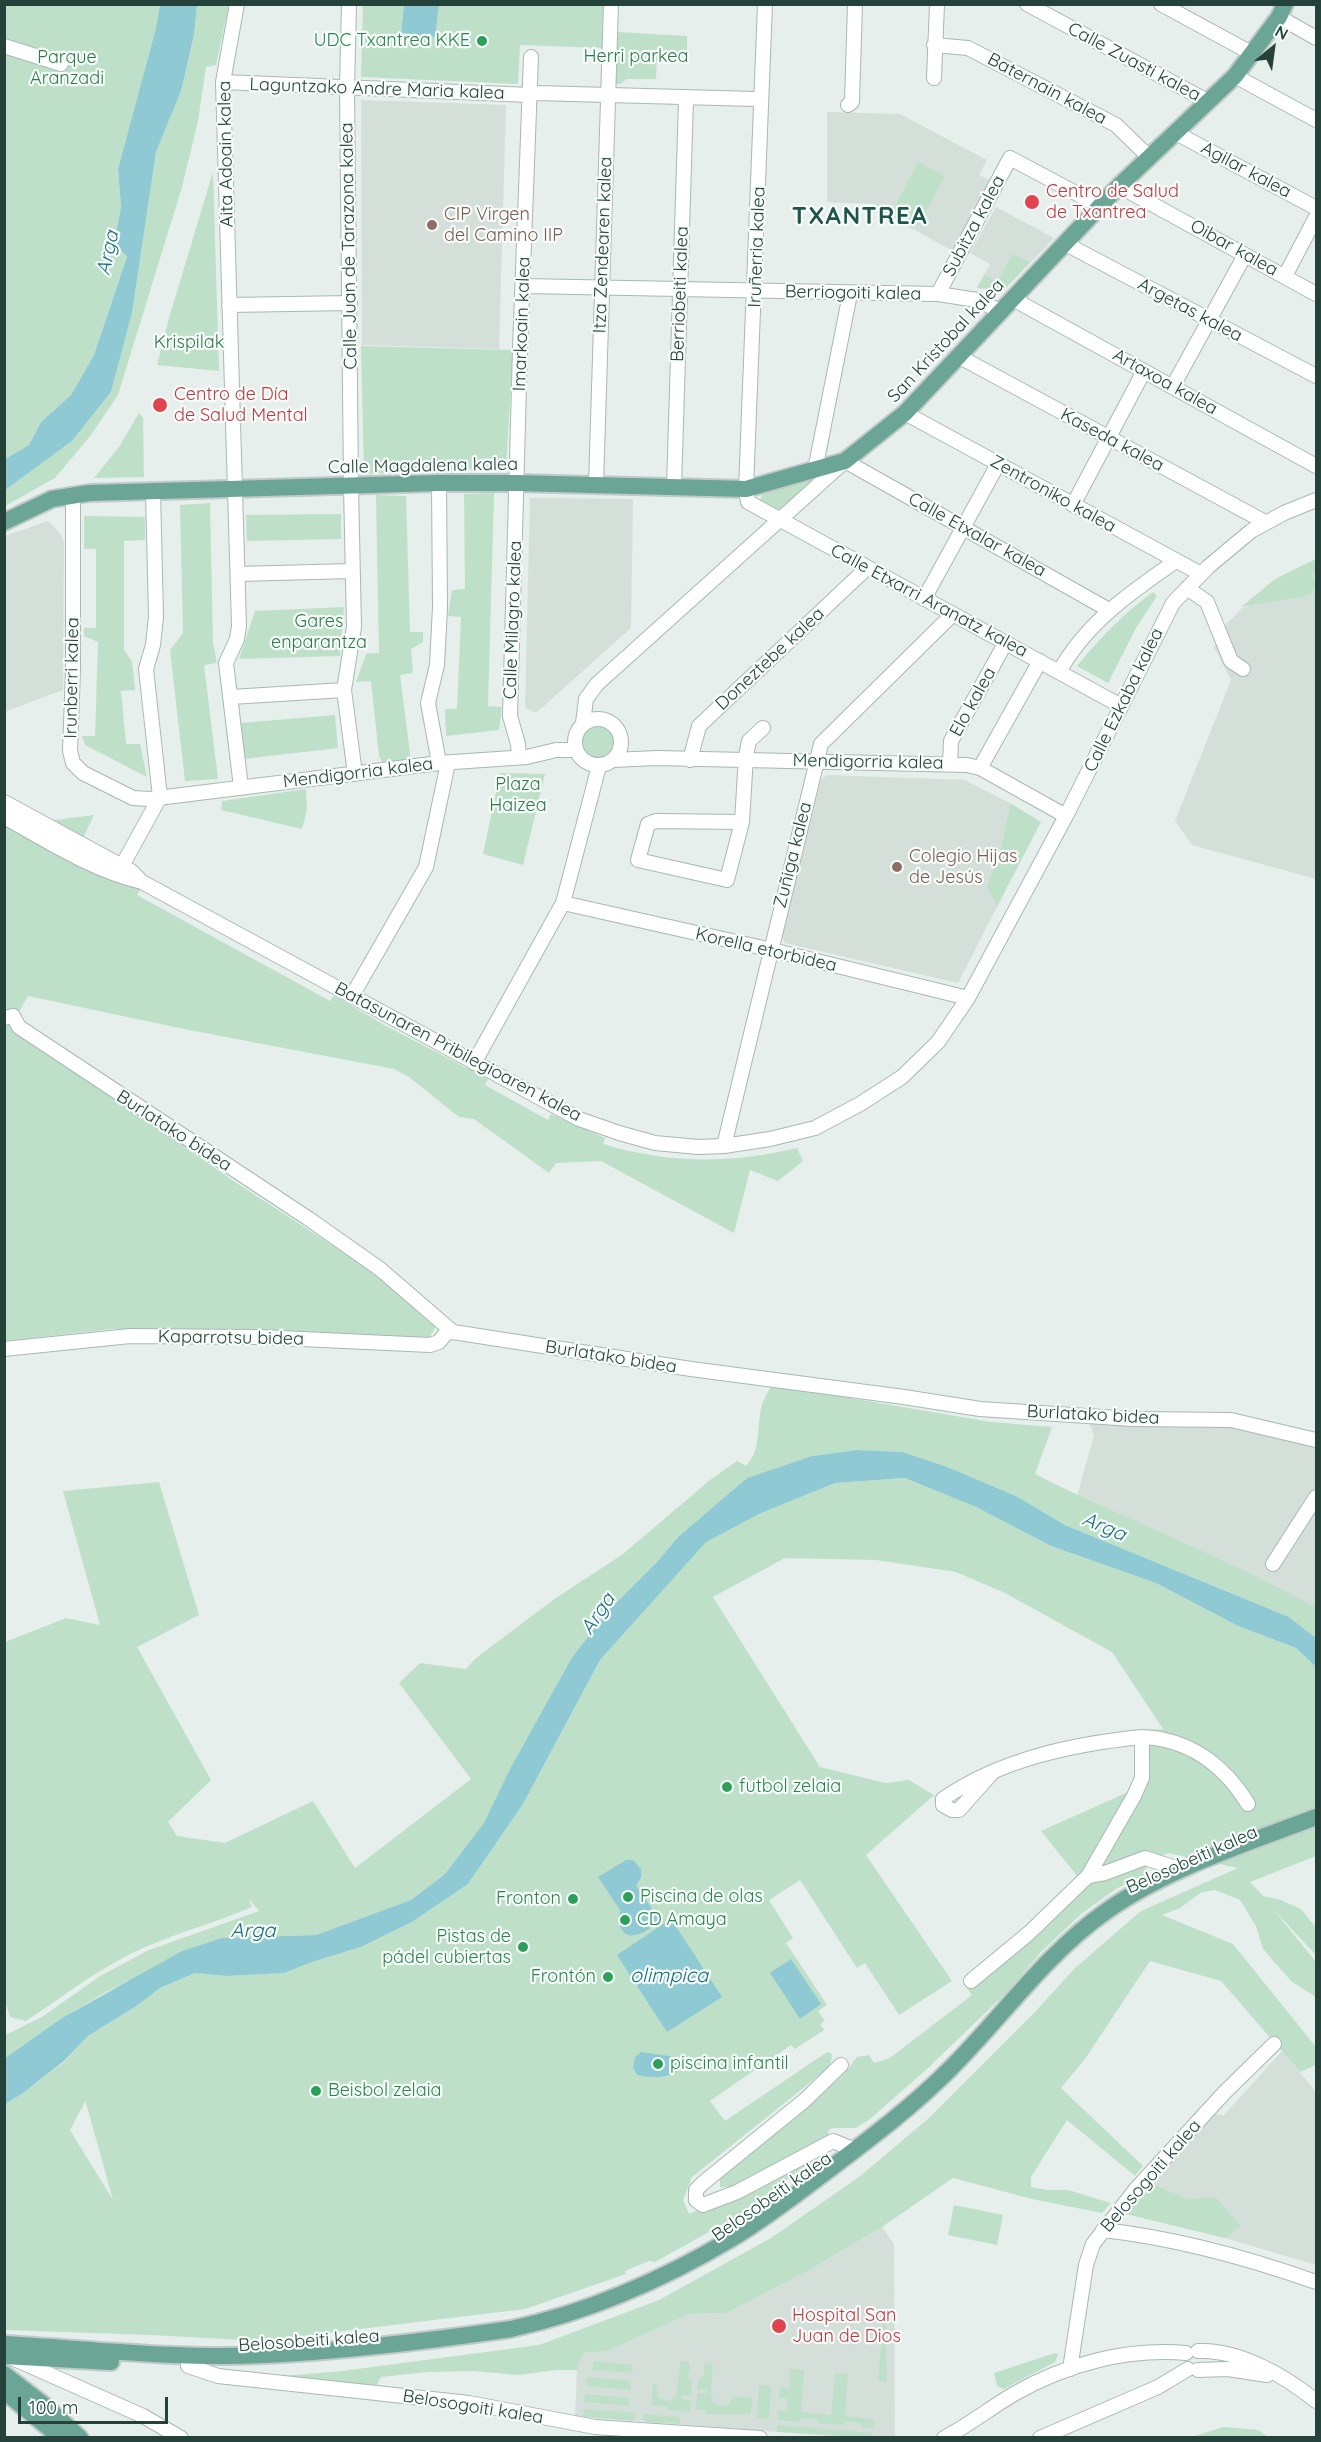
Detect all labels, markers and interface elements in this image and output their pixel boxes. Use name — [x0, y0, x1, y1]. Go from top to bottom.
street label: Calle Zuasti kalea — [1064, 18, 1204, 106]
north arrow — [1243, 18, 1303, 78]
text: N — [1272, 21, 1292, 44]
place label: UDC Txantrea KKE — [314, 30, 470, 52]
marker: UDC Txantrea KKE — [475, 34, 489, 48]
park label: Herri parkea — [584, 46, 688, 68]
park label: Parque Aranzadi — [30, 47, 104, 90]
street label: Baternain kalea — [984, 49, 1110, 129]
street label: Laguntzako Andre Maria kalea — [249, 74, 505, 104]
street label: Aita Adoain kalea — [214, 81, 238, 227]
street label: Calle Juan de Tarazona kalea — [336, 122, 362, 370]
street label: Agilar kalea — [1197, 137, 1295, 203]
street label: Itza Zendearen kalea — [589, 156, 617, 334]
street label: Subitza kalea — [938, 172, 1010, 280]
place label: Centro de Salud de Txantrea — [1046, 181, 1179, 224]
street label: Iruñerria kalea — [744, 186, 770, 308]
marker: Centro de Salud de Txantrea — [1023, 193, 1041, 211]
district label: TXANTREA — [792, 203, 928, 231]
place label: CIP Virgen del Camino IIP — [444, 204, 563, 246]
street label: Oibar kalea — [1186, 215, 1282, 281]
marker: CIP Virgen del Camino IIP — [425, 218, 439, 232]
street label: Berriobeiti kalea — [667, 226, 693, 362]
water label: Arga — [92, 229, 124, 277]
street label: Imarkoain kalea — [509, 256, 535, 392]
street label: Argetas kalea — [1134, 273, 1246, 347]
street label: San Kristobal kalea — [883, 275, 1009, 407]
street label: Berriogoiti kalea — [785, 281, 921, 305]
park label: Krispilak — [154, 332, 224, 354]
street label: Artaxoa kalea — [1109, 344, 1221, 420]
place label: Centro de Día de Salud Mental — [174, 384, 308, 426]
marker: Centro de Día de Salud Mental — [151, 396, 169, 414]
street label: Kaseda kalea — [1057, 404, 1167, 476]
street label: Zentroniko kalea — [986, 451, 1120, 537]
street label: Calle Magdalena kalea — [328, 454, 518, 478]
street label: Calle Etxalar kalea — [904, 488, 1050, 582]
street label: Calle Milagro kalea — [499, 540, 527, 700]
street label: Calle Etxarri Aranatz kalea — [827, 540, 1031, 662]
street label: Doneztebe kalea — [711, 603, 829, 715]
park label: Gares enparantza — [271, 611, 367, 654]
street label: Irunberri kalea — [60, 617, 84, 739]
street label: Calle Ezkaba kalea — [1080, 625, 1168, 775]
street label: Elo kalea — [945, 664, 1001, 740]
street label: Mendigorria kalea — [792, 750, 944, 774]
street label: Mendigorria kalea — [282, 753, 434, 793]
park label: Plaza Haizea — [489, 774, 547, 816]
street label: Zuñiga kalea — [769, 800, 817, 910]
place label: Colegio Hijas de Jesús — [909, 846, 1018, 888]
marker: Colegio Hijas de Jesús — [890, 860, 904, 874]
street label: Korella etorbidea — [693, 923, 839, 977]
street label: Batasunaren Pribilegioaren kalea — [331, 978, 585, 1126]
street label: Burlatako bidea — [112, 1086, 236, 1176]
street label: Kaparrotsu bidea — [158, 1326, 304, 1350]
street label: Burlatako bidea — [544, 1336, 678, 1378]
street label: Burlatako bidea — [1026, 1401, 1160, 1429]
water label: Arga — [1079, 1507, 1129, 1547]
water label: Arga — [576, 1589, 620, 1639]
place label: futbol zelaia — [739, 1776, 841, 1798]
marker: futbol zelaia — [720, 1780, 734, 1794]
street label: Belosobeiti kalea — [1123, 1821, 1261, 1899]
place label: Piscina de olas — [640, 1886, 763, 1908]
place label: Fronton — [496, 1888, 561, 1910]
marker: Piscina de olas — [621, 1890, 635, 1904]
marker: Fronton — [566, 1892, 580, 1906]
place label: CD Amaya — [637, 1909, 727, 1931]
marker: CD Amaya — [618, 1913, 632, 1927]
water label: Arga — [231, 1919, 275, 1943]
place label: Pistas de pádel cubiertas — [382, 1926, 511, 1968]
marker: Pistas de pádel cubiertas — [516, 1940, 530, 1954]
water label: olimpica — [630, 1964, 708, 1988]
place label: Frontón — [531, 1966, 596, 1988]
marker: Frontón — [601, 1970, 615, 1984]
place label: piscina infantil — [670, 2053, 789, 2075]
marker: piscina infantil — [651, 2057, 665, 2071]
place label: Beisbol zelaia — [328, 2080, 441, 2102]
marker: Beisbol zelaia — [309, 2084, 323, 2098]
street label: Belosogoiti kalea — [1096, 2115, 1206, 2237]
street label: Belosobeiti kalea — [708, 2148, 836, 2246]
place label: Hospital San Juan de Dios — [792, 2305, 901, 2348]
marker: Hospital San Juan de Dios — [770, 2317, 788, 2335]
street label: Belosobeiti kalea — [238, 2325, 380, 2357]
scale bar — [21, 2385, 171, 2423]
street label: Belosogoiti kalea — [401, 2385, 545, 2429]
text: 100 m — [29, 2396, 78, 2419]

